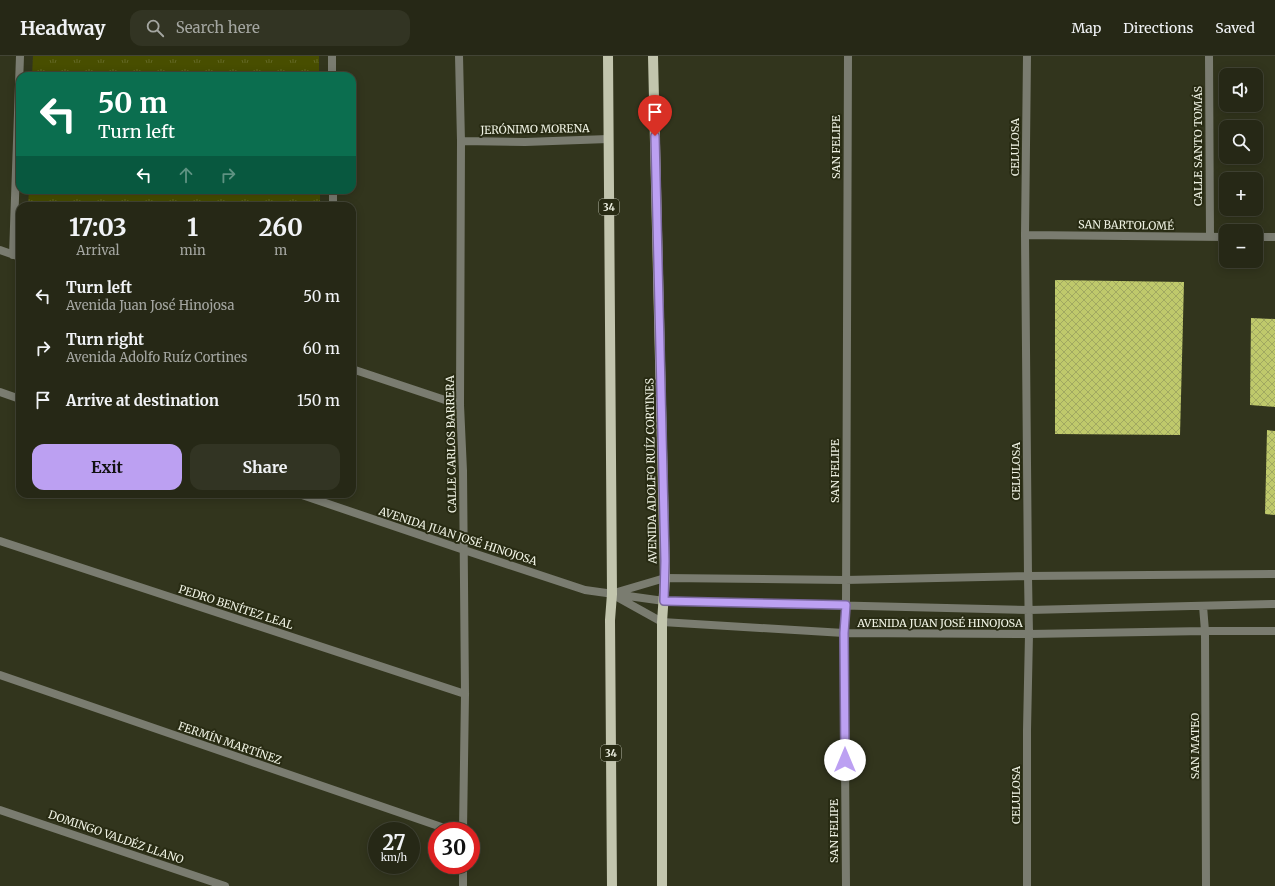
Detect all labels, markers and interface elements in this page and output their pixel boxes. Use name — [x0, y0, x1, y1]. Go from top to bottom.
search box — [130, 10, 410, 46]
text: Headway — [20, 16, 106, 40]
icon: search — [144, 17, 166, 39]
text: Search here — [176, 18, 260, 37]
text: Map — [1071, 19, 1101, 37]
text: Directions — [1123, 19, 1193, 37]
text: Saved — [1215, 19, 1255, 37]
map controls — [1219, 68, 1263, 268]
button: sound — [1219, 68, 1263, 112]
text: 50 m — [98, 85, 167, 121]
street label: CALLE SANTO TOMÁS — [1191, 85, 1205, 206]
icon: left — [32, 88, 84, 140]
pin — [638, 95, 672, 136]
icon: arrive — [644, 101, 666, 123]
street label: SAN FELIPE — [829, 115, 843, 179]
street label: CELULOSA — [1008, 118, 1022, 176]
text: Turn left — [98, 120, 175, 143]
button: search — [1219, 120, 1263, 164]
street label: JERÓNIMO MORENA — [479, 121, 590, 137]
icon: left — [133, 164, 155, 186]
icon: ahead — [175, 164, 197, 186]
icon: right — [217, 164, 239, 186]
button: + — [1219, 172, 1263, 216]
road number: 34 — [599, 199, 619, 215]
text: 17:03 — [69, 212, 127, 243]
text: 1 — [187, 212, 198, 243]
text: 260 — [259, 212, 303, 243]
street label: SAN BARTOLOMÉ — [1078, 217, 1174, 233]
button: − — [1219, 224, 1263, 268]
text: Arrival — [76, 242, 120, 259]
text: min — [180, 242, 206, 259]
text: m — [274, 242, 287, 259]
text: Turn left — [66, 278, 132, 297]
icon: left — [32, 285, 54, 307]
text: 50 m — [303, 287, 340, 306]
text: Avenida Juan José Hinojosa — [66, 297, 234, 314]
text: Turn right — [66, 330, 144, 349]
icon: right — [32, 337, 54, 359]
text: 60 m — [303, 339, 340, 358]
text: Avenida Adolfo Ruíz Cortines — [66, 349, 247, 366]
street label: CALLE CARLOS BARRERA — [443, 375, 459, 513]
street label: AVENIDA ADOLFO RUÍZ CORTINES — [642, 378, 660, 565]
icon: arrive — [32, 389, 54, 411]
text: Arrive at destination — [66, 391, 219, 410]
text: 150 m — [297, 391, 340, 410]
street label: SAN FELIPE — [828, 439, 842, 503]
street label: CELULOSA — [1009, 442, 1023, 500]
button: Exit — [32, 444, 182, 490]
button: Share — [190, 444, 340, 490]
street label: AVENIDA JUAN JOSÉ HINOJOSA — [376, 503, 539, 568]
street label: PEDRO BENÍTEZ LEAL — [177, 582, 295, 632]
street label: AVENIDA JUAN JOSÉ HINOJOSA — [856, 616, 1023, 630]
street label: SAN MATEO — [1188, 713, 1202, 779]
street label: FERMÍN MARTÍNEZ — [176, 719, 284, 767]
position arrow — [824, 739, 866, 781]
road number: 34 — [601, 745, 621, 761]
street label: CELULOSA — [1009, 766, 1023, 824]
street label: SAN FELIPE — [827, 799, 841, 863]
street label: DOMINGO VALDÉZ LLANO — [46, 807, 186, 867]
speed limit sign: 30 — [428, 822, 480, 874]
text: 27 — [382, 830, 406, 855]
text: km/h — [381, 851, 407, 864]

